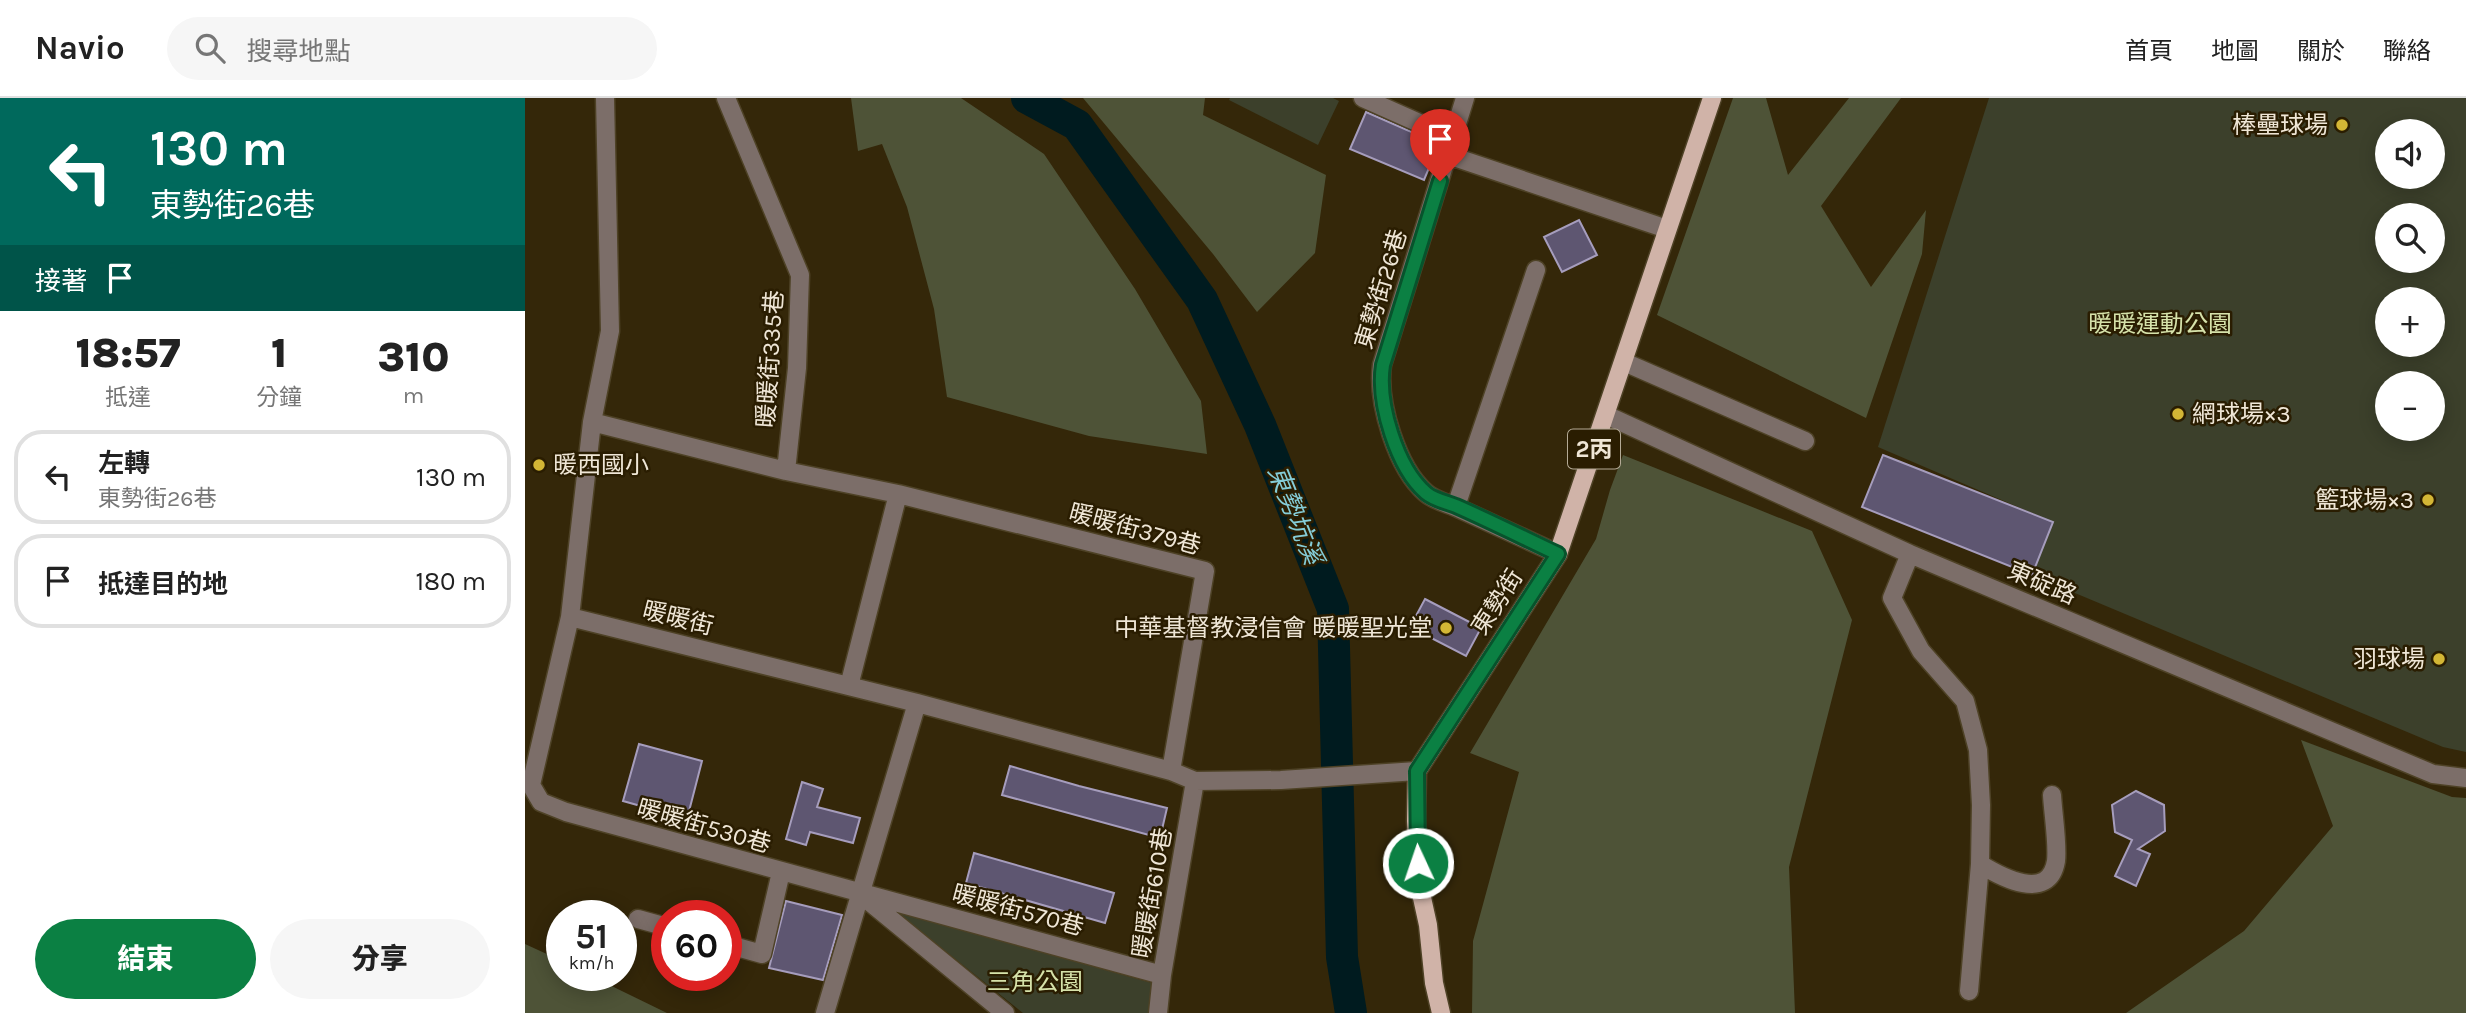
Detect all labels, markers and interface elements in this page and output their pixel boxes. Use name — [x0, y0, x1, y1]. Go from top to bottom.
search box — [167, 17, 657, 80]
text: Navio — [35, 29, 125, 67]
icon: search — [191, 29, 229, 67]
text: 搜尋地點 — [247, 36, 351, 67]
text: 首頁 — [2125, 37, 2173, 65]
text: 地圖 — [2211, 37, 2259, 65]
text: 關於 — [2297, 37, 2345, 65]
text: 聯絡 — [2383, 37, 2431, 65]
pin — [1410, 109, 1470, 181]
place label: 棒壘球場 — [2232, 111, 2328, 139]
marker: 棒壘球場 — [2334, 117, 2350, 133]
map controls — [2375, 119, 2445, 441]
button: sound — [2375, 119, 2445, 189]
text: 130 m — [150, 120, 288, 177]
icon: arrive — [1421, 120, 1459, 158]
icon: left — [35, 126, 126, 217]
text: 東勢街26巷 — [150, 187, 315, 224]
button: search — [2375, 203, 2445, 273]
street label: 東勢街26巷 — [1350, 226, 1412, 352]
icon: arrive — [101, 259, 139, 297]
text: 接著 — [35, 266, 87, 297]
button: + — [2375, 287, 2445, 357]
street label: 暖暖街335巷 — [751, 289, 789, 429]
park label: 暖暖運動公園 — [2088, 310, 2232, 338]
text: 18:57 — [75, 328, 181, 378]
text: 1 — [271, 328, 287, 378]
text: 310 — [378, 332, 449, 382]
button: − — [2375, 371, 2445, 441]
text: m — [403, 382, 424, 409]
text: 抵達 — [105, 384, 151, 411]
text: 分鐘 — [256, 384, 302, 411]
place label: 網球場×3 — [2192, 400, 2291, 428]
marker: 網球場×3 — [2170, 406, 2186, 422]
road number: 2丙 — [1568, 430, 1620, 468]
text: 左轉 — [98, 448, 150, 479]
place label: 暖西國小 — [553, 451, 649, 479]
marker: 暖西國小 — [531, 457, 547, 473]
icon: left — [39, 458, 77, 496]
water label: 東勢坑溪 — [1261, 461, 1330, 573]
text: 130 m — [416, 462, 486, 493]
text: 東勢街26巷 — [98, 485, 217, 512]
place label: 籃球場×3 — [2315, 486, 2414, 514]
marker: 籃球場×3 — [2420, 492, 2436, 508]
street label: 暖暖街379巷 — [1066, 498, 1204, 560]
street label: 東碇路 — [2003, 556, 2081, 610]
icon: arrive — [39, 562, 77, 600]
street label: 東勢街 — [1466, 564, 1528, 640]
text: 180 m — [416, 566, 486, 597]
text: 抵達目的地 — [98, 569, 228, 600]
street label: 暖暖街 — [640, 596, 716, 640]
place label: 中華基督教浸信會 暖暖聖光堂 — [1114, 614, 1432, 642]
marker: 中華基督教浸信會 暖暖聖光堂 — [1438, 620, 1454, 636]
place label: 羽球場 — [2353, 645, 2425, 673]
marker: 羽球場 — [2431, 651, 2447, 667]
street label: 暖暖街530巷 — [634, 794, 774, 858]
street label: 暖暖街610巷 — [1127, 826, 1177, 960]
position arrow — [1381, 826, 1455, 900]
street label: 暖暖街570巷 — [949, 879, 1087, 941]
speed limit sign: 60 — [651, 900, 742, 991]
text: 51 — [575, 916, 608, 957]
button: 結束 — [35, 919, 256, 999]
button: 分享 — [270, 919, 490, 999]
text: km/h — [569, 952, 614, 974]
park label: 三角公園 — [987, 968, 1083, 996]

